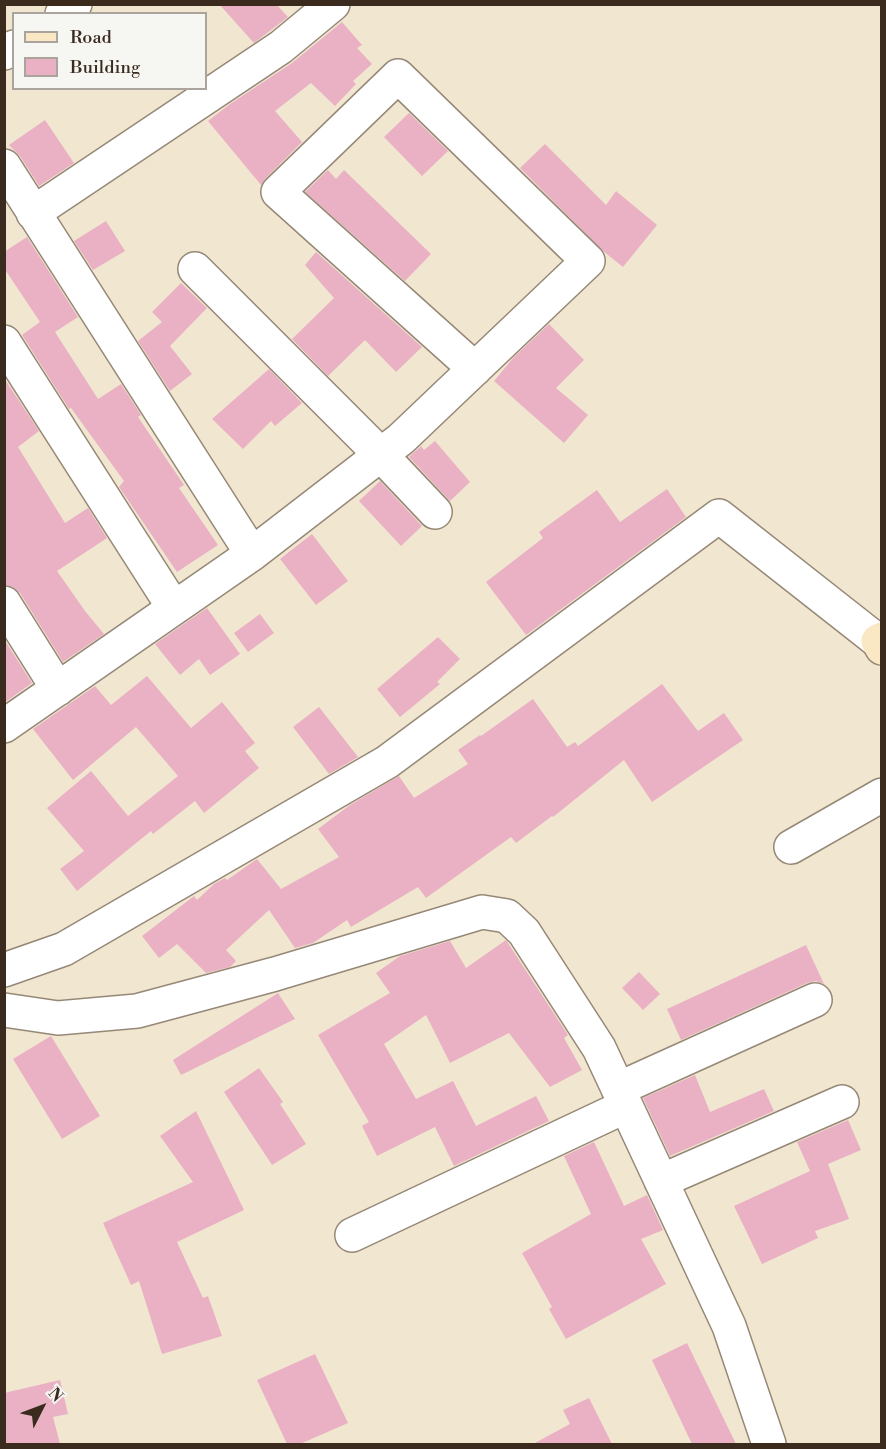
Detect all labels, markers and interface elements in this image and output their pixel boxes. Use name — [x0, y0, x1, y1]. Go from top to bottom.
legend — [12, 12, 207, 90]
text: Road — [70, 26, 112, 49]
text: Building — [70, 56, 140, 79]
north arrow — [12, 1377, 72, 1437]
text: N — [44, 1384, 67, 1406]

